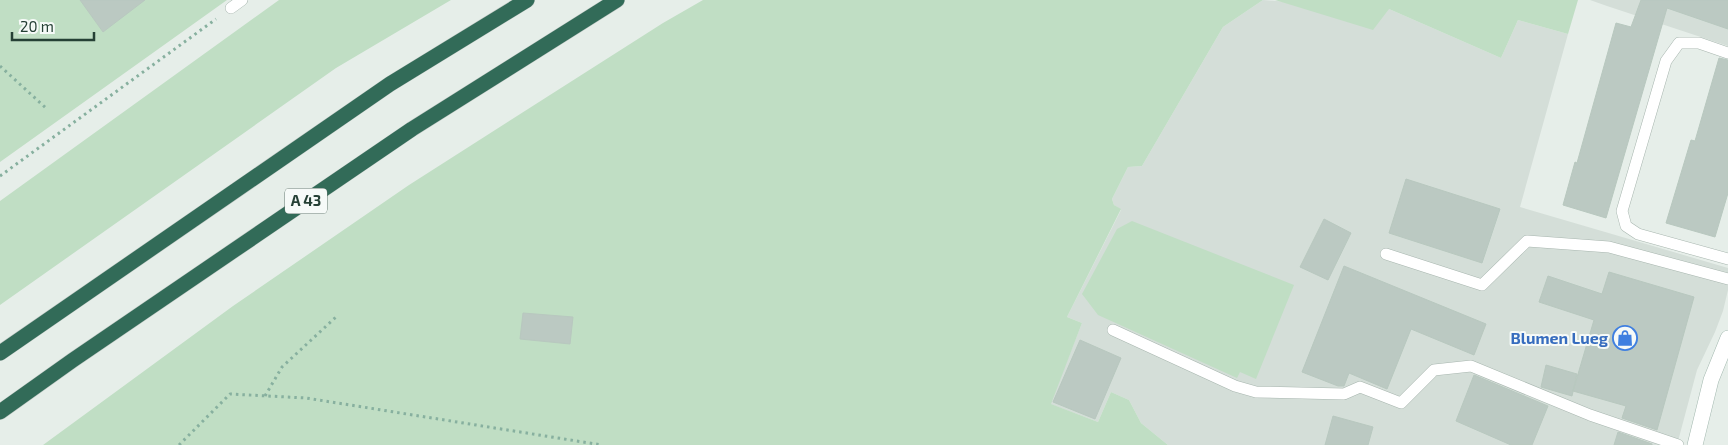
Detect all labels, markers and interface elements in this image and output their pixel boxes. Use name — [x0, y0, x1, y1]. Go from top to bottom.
scale bar — [12, 10, 95, 42]
text: 20 m — [20, 17, 54, 35]
road number: A 43 — [285, 188, 327, 214]
shop icon: Blumen Lueg — [1612, 325, 1638, 351]
place label: Blumen Lueg — [1510, 328, 1609, 347]

